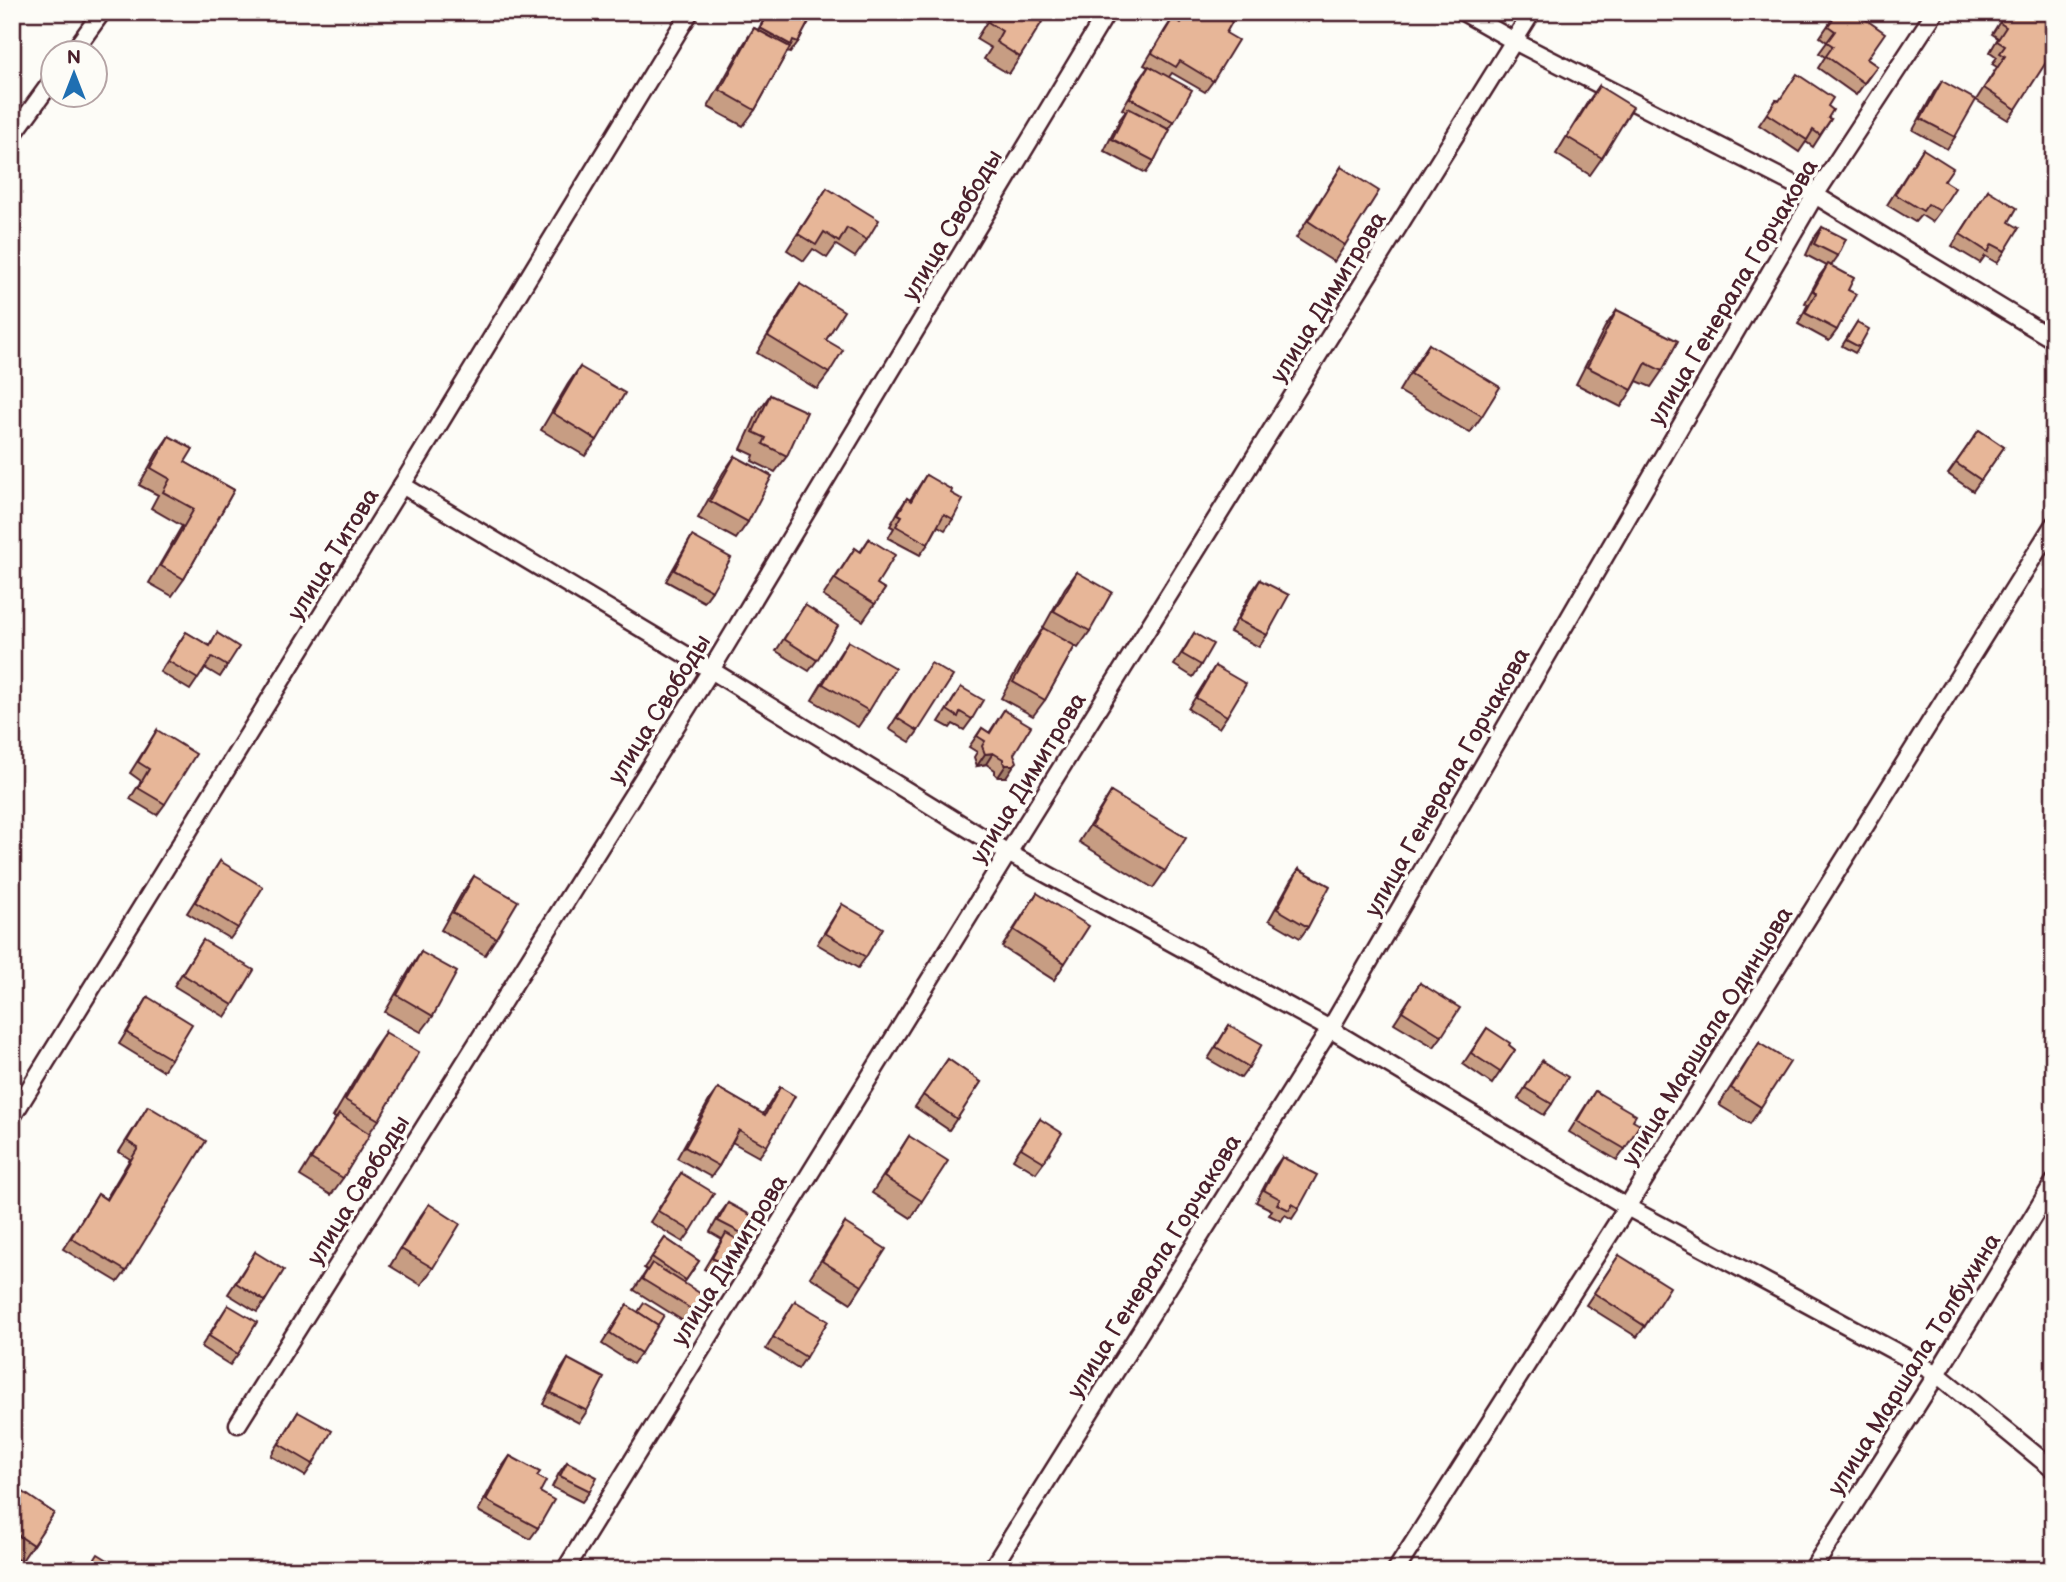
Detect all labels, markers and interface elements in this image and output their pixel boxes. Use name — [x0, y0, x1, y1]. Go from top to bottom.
north arrow — [38, 38, 108, 108]
text: N — [67, 47, 81, 70]
street label: улица Свободы — [896, 144, 1009, 306]
street label: улица Генерала Горчакова — [1642, 154, 1825, 431]
street label: улица Димитрова — [1264, 206, 1393, 388]
street label: улица Титова — [281, 483, 386, 626]
street label: улица Свободы — [602, 629, 717, 789]
street label: улица Генерала Горчакова — [1358, 642, 1536, 922]
street label: улица Димитрова — [964, 687, 1093, 869]
street label: улица Маршала Одинцова — [1616, 901, 1799, 1171]
street label: улица Свободы — [301, 1110, 416, 1270]
street label: улица Генерала Горчакова — [1061, 1129, 1248, 1404]
street label: улица Димитрова — [665, 1169, 794, 1351]
street label: улица Маршала Толбухина — [1822, 1228, 2007, 1501]

